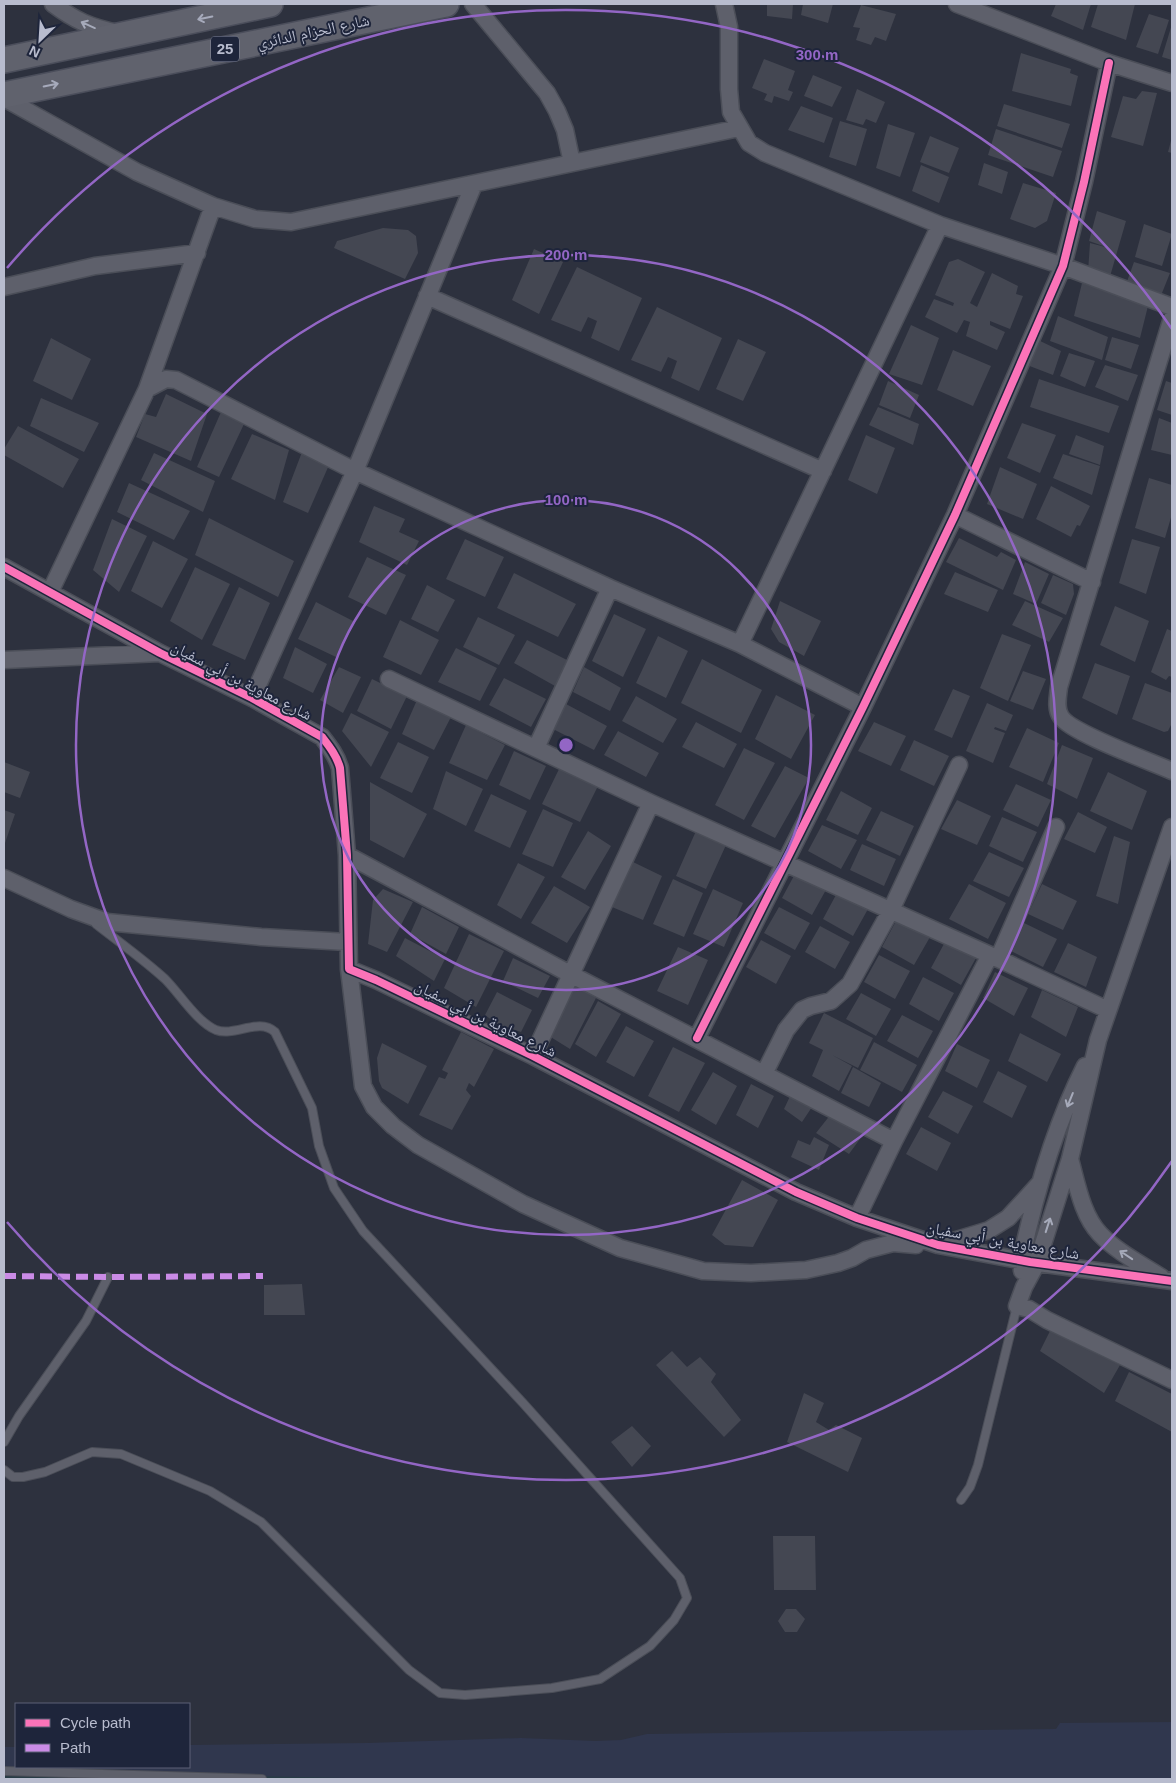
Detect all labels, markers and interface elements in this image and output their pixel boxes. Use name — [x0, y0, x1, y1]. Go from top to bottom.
street label: شارع الحزام الدائري — [255, 11, 372, 56]
one-way arrow — [198, 14, 214, 23]
north arrow — [15, 15, 65, 65]
one-way arrow — [81, 19, 96, 29]
road number: 25 — [211, 36, 239, 62]
text: N — [27, 42, 42, 61]
text: 300 m — [796, 46, 838, 63]
one-way arrow — [43, 80, 59, 89]
text: 200 m — [545, 246, 587, 263]
text: 100 m — [545, 491, 587, 508]
street label: شارع معاوية بن أبي سفيان — [167, 637, 315, 727]
centre of rings — [557, 736, 575, 754]
street label: شارع معاوية بن أبي سفيان — [411, 976, 560, 1064]
one-way arrow — [1065, 1091, 1074, 1107]
street label: شارع معاوية بن أبي سفيان — [924, 1218, 1081, 1266]
one-way arrow — [1044, 1218, 1054, 1234]
one-way arrow — [1119, 1249, 1133, 1260]
legend — [15, 1703, 190, 1768]
text: Cycle path — [60, 1714, 131, 1731]
text: Path — [60, 1739, 91, 1756]

